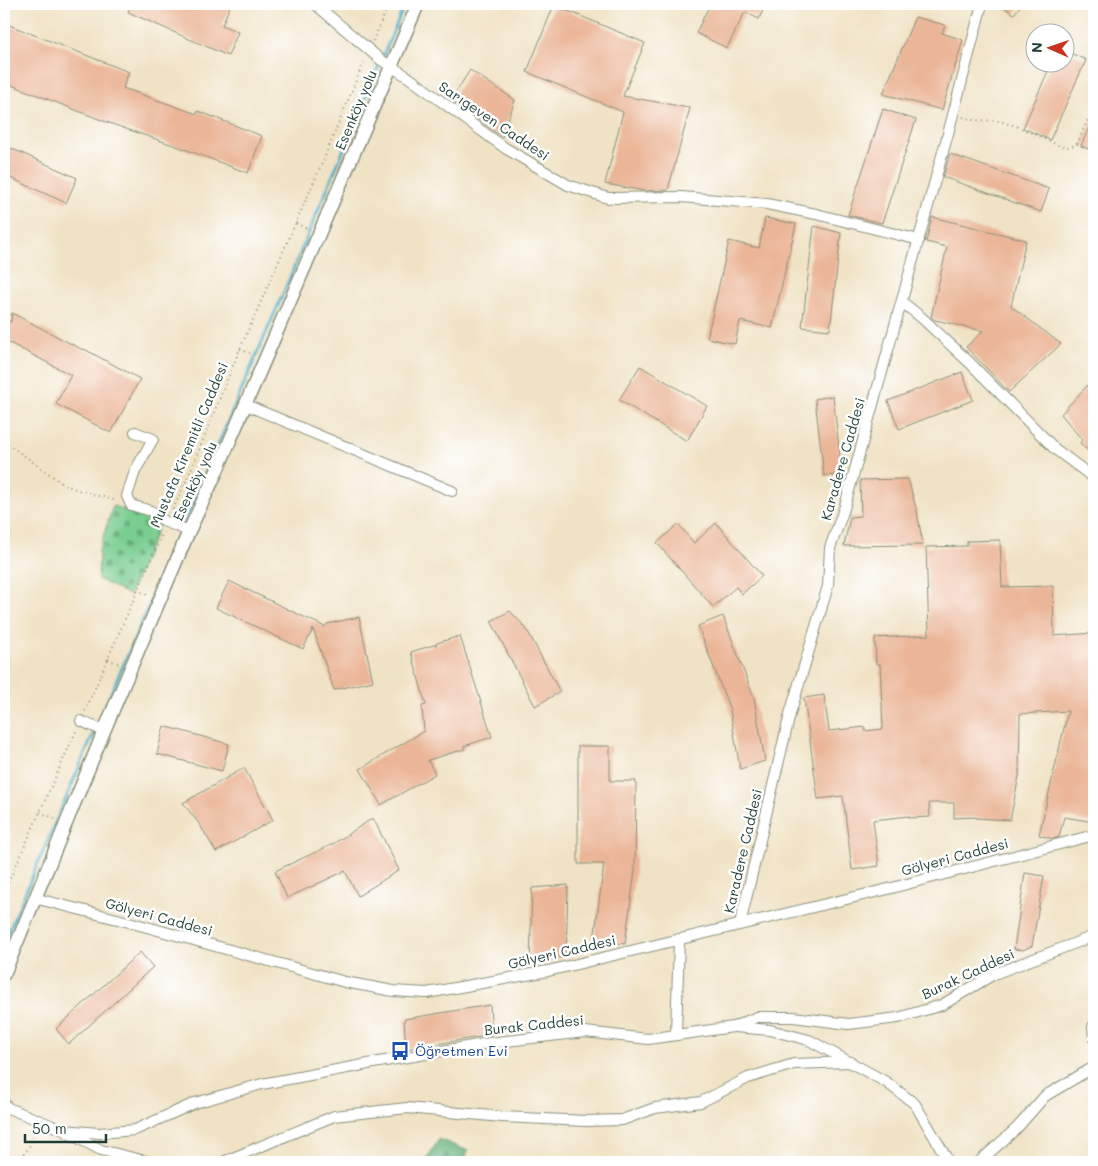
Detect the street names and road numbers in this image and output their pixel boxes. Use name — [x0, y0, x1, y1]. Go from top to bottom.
street label: Esenköy yolu — [330, 67, 381, 153]
street label: Sarıgeven Caddesi — [435, 77, 553, 165]
street label: Mustafa Kiremitli Caddesi — [145, 359, 232, 530]
street label: Karadere Caddesi — [816, 395, 869, 522]
street label: Esenköy yolu — [168, 438, 221, 524]
street label: Karadere Caddesi — [719, 787, 766, 915]
street label: Gölyeri Caddesi — [899, 833, 1011, 880]
street label: Gölyeri Caddesi — [103, 893, 215, 940]
street label: Gölyeri Caddesi — [506, 930, 618, 973]
street label: Burak Caddesi — [918, 944, 1017, 1003]
street label: Burak Caddesi — [483, 1010, 585, 1039]

